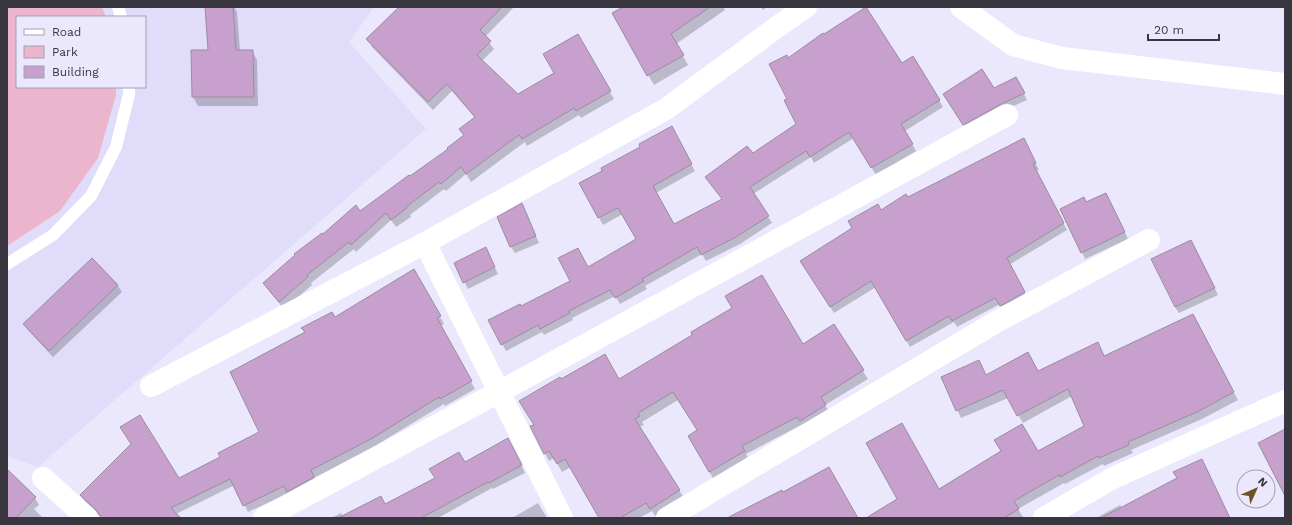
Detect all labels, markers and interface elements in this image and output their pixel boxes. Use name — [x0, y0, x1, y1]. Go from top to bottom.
legend — [16, 16, 146, 88]
scale bar — [1148, 16, 1219, 42]
text: 20 m — [1154, 23, 1184, 37]
text: Road — [52, 25, 81, 39]
text: Park — [52, 45, 78, 59]
text: Building — [52, 65, 99, 79]
north arrow — [1236, 469, 1276, 509]
text: N — [1255, 475, 1270, 490]

